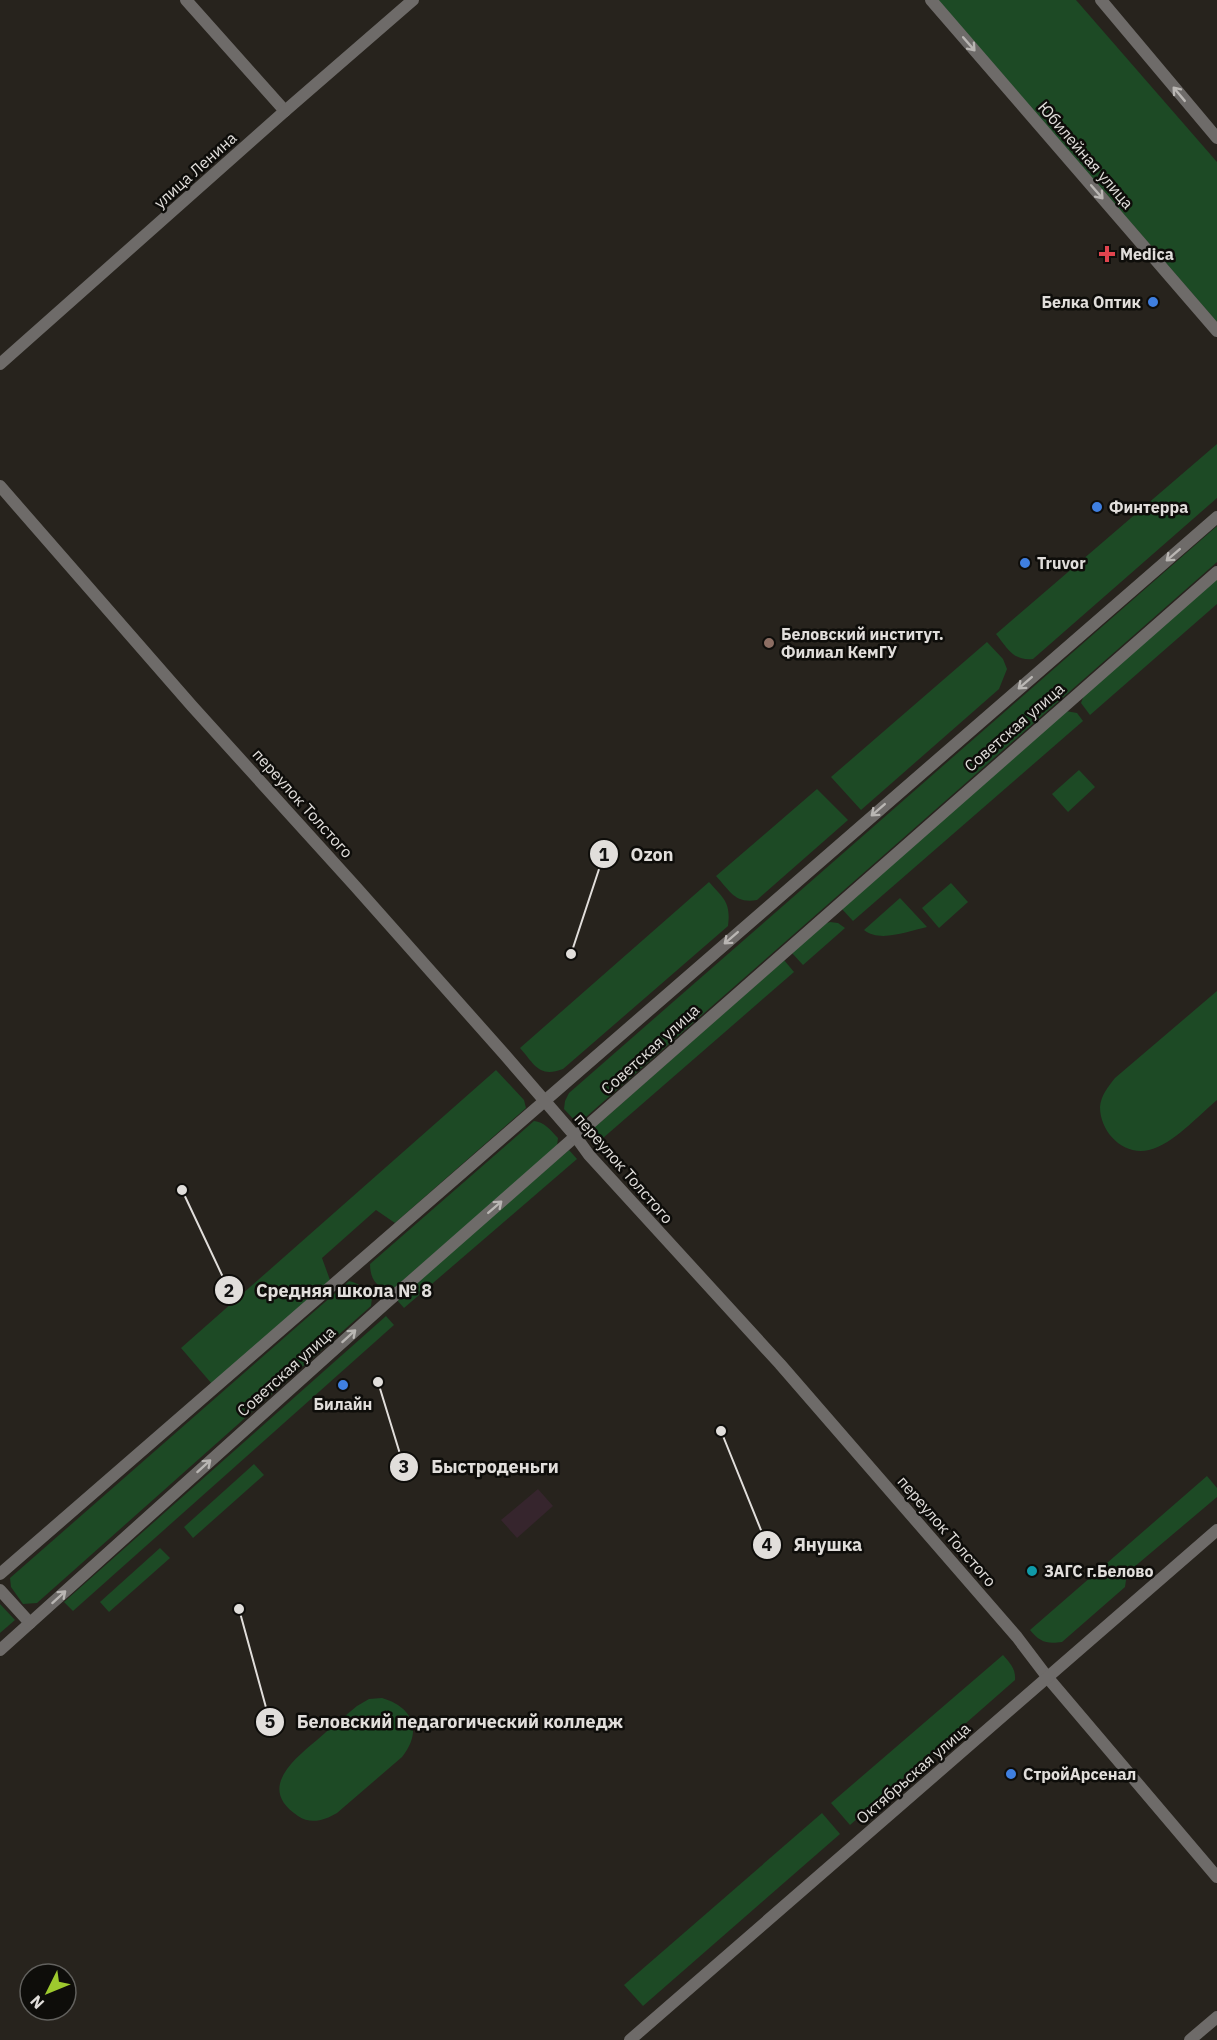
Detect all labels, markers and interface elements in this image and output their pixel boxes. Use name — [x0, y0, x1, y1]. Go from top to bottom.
one-way arrow — [962, 36, 976, 51]
one-way arrow — [1173, 86, 1186, 102]
street label: Юбилейная улица — [1034, 97, 1138, 213]
street label: улица Ленина — [149, 127, 241, 212]
one-way arrow — [1090, 184, 1104, 199]
place label: Mеdica — [1120, 244, 1174, 264]
marker: Mеdica — [1098, 245, 1116, 263]
place label: Белка Оптик — [1041, 292, 1141, 312]
marker: Белка Оптик — [1146, 295, 1160, 309]
place label: Финтерра — [1109, 497, 1188, 517]
marker: Финтерра — [1090, 500, 1104, 514]
one-way arrow — [1166, 548, 1181, 562]
place label: Truvor — [1037, 553, 1086, 573]
marker: Truvor — [1018, 556, 1032, 570]
place label: Беловский институт. Филиал КемГУ — [781, 624, 944, 662]
marker: Беловский институт. Филиал КемГУ — [762, 636, 776, 650]
one-way arrow — [1018, 676, 1033, 690]
street label: Советская улица — [960, 678, 1068, 776]
street label: переулок Толстого — [249, 744, 357, 862]
one-way arrow — [871, 803, 886, 817]
callout: Ozon — [589, 836, 686, 872]
text: 1 — [599, 843, 610, 866]
text: Ozon — [631, 843, 673, 866]
one-way arrow — [723, 932, 739, 945]
street label: Советская улица — [597, 999, 704, 1098]
street label: переулок Толстого — [570, 1108, 678, 1228]
one-way arrow — [487, 1200, 503, 1213]
callout: Средняя школа № 8 — [214, 1272, 444, 1308]
text: 2 — [224, 1279, 234, 1302]
text: Средняя школа № 8 — [256, 1279, 432, 1302]
street label: Советская улица — [233, 1321, 340, 1420]
one-way arrow — [341, 1329, 356, 1343]
marker: Билайн — [336, 1378, 350, 1392]
place label: Билайн — [314, 1394, 372, 1414]
callout: Быстроденьги — [389, 1449, 571, 1485]
text: 3 — [399, 1455, 409, 1478]
text: Быстроденьги — [431, 1455, 559, 1478]
one-way arrow — [196, 1459, 211, 1473]
street label: переулок Толстого — [893, 1471, 1001, 1591]
callout: Янушка — [752, 1527, 875, 1563]
text: 4 — [762, 1533, 773, 1556]
text: Янушка — [794, 1533, 862, 1556]
place label: ЗАГС г.Белово — [1044, 1561, 1153, 1581]
marker: ЗАГС г.Белово — [1025, 1564, 1039, 1578]
one-way arrow — [52, 1590, 67, 1604]
callout: Беловский педагогический колледж — [255, 1704, 635, 1740]
text: 5 — [265, 1710, 276, 1733]
text: Беловский педагогический колледж — [297, 1710, 623, 1733]
street label: Октябрьская улица — [852, 1718, 974, 1828]
place label: СтройАрсенал — [1023, 1764, 1136, 1784]
marker: СтройАрсенал — [1004, 1767, 1018, 1781]
north arrow — [18, 1962, 78, 2022]
text: N — [26, 1991, 48, 2013]

